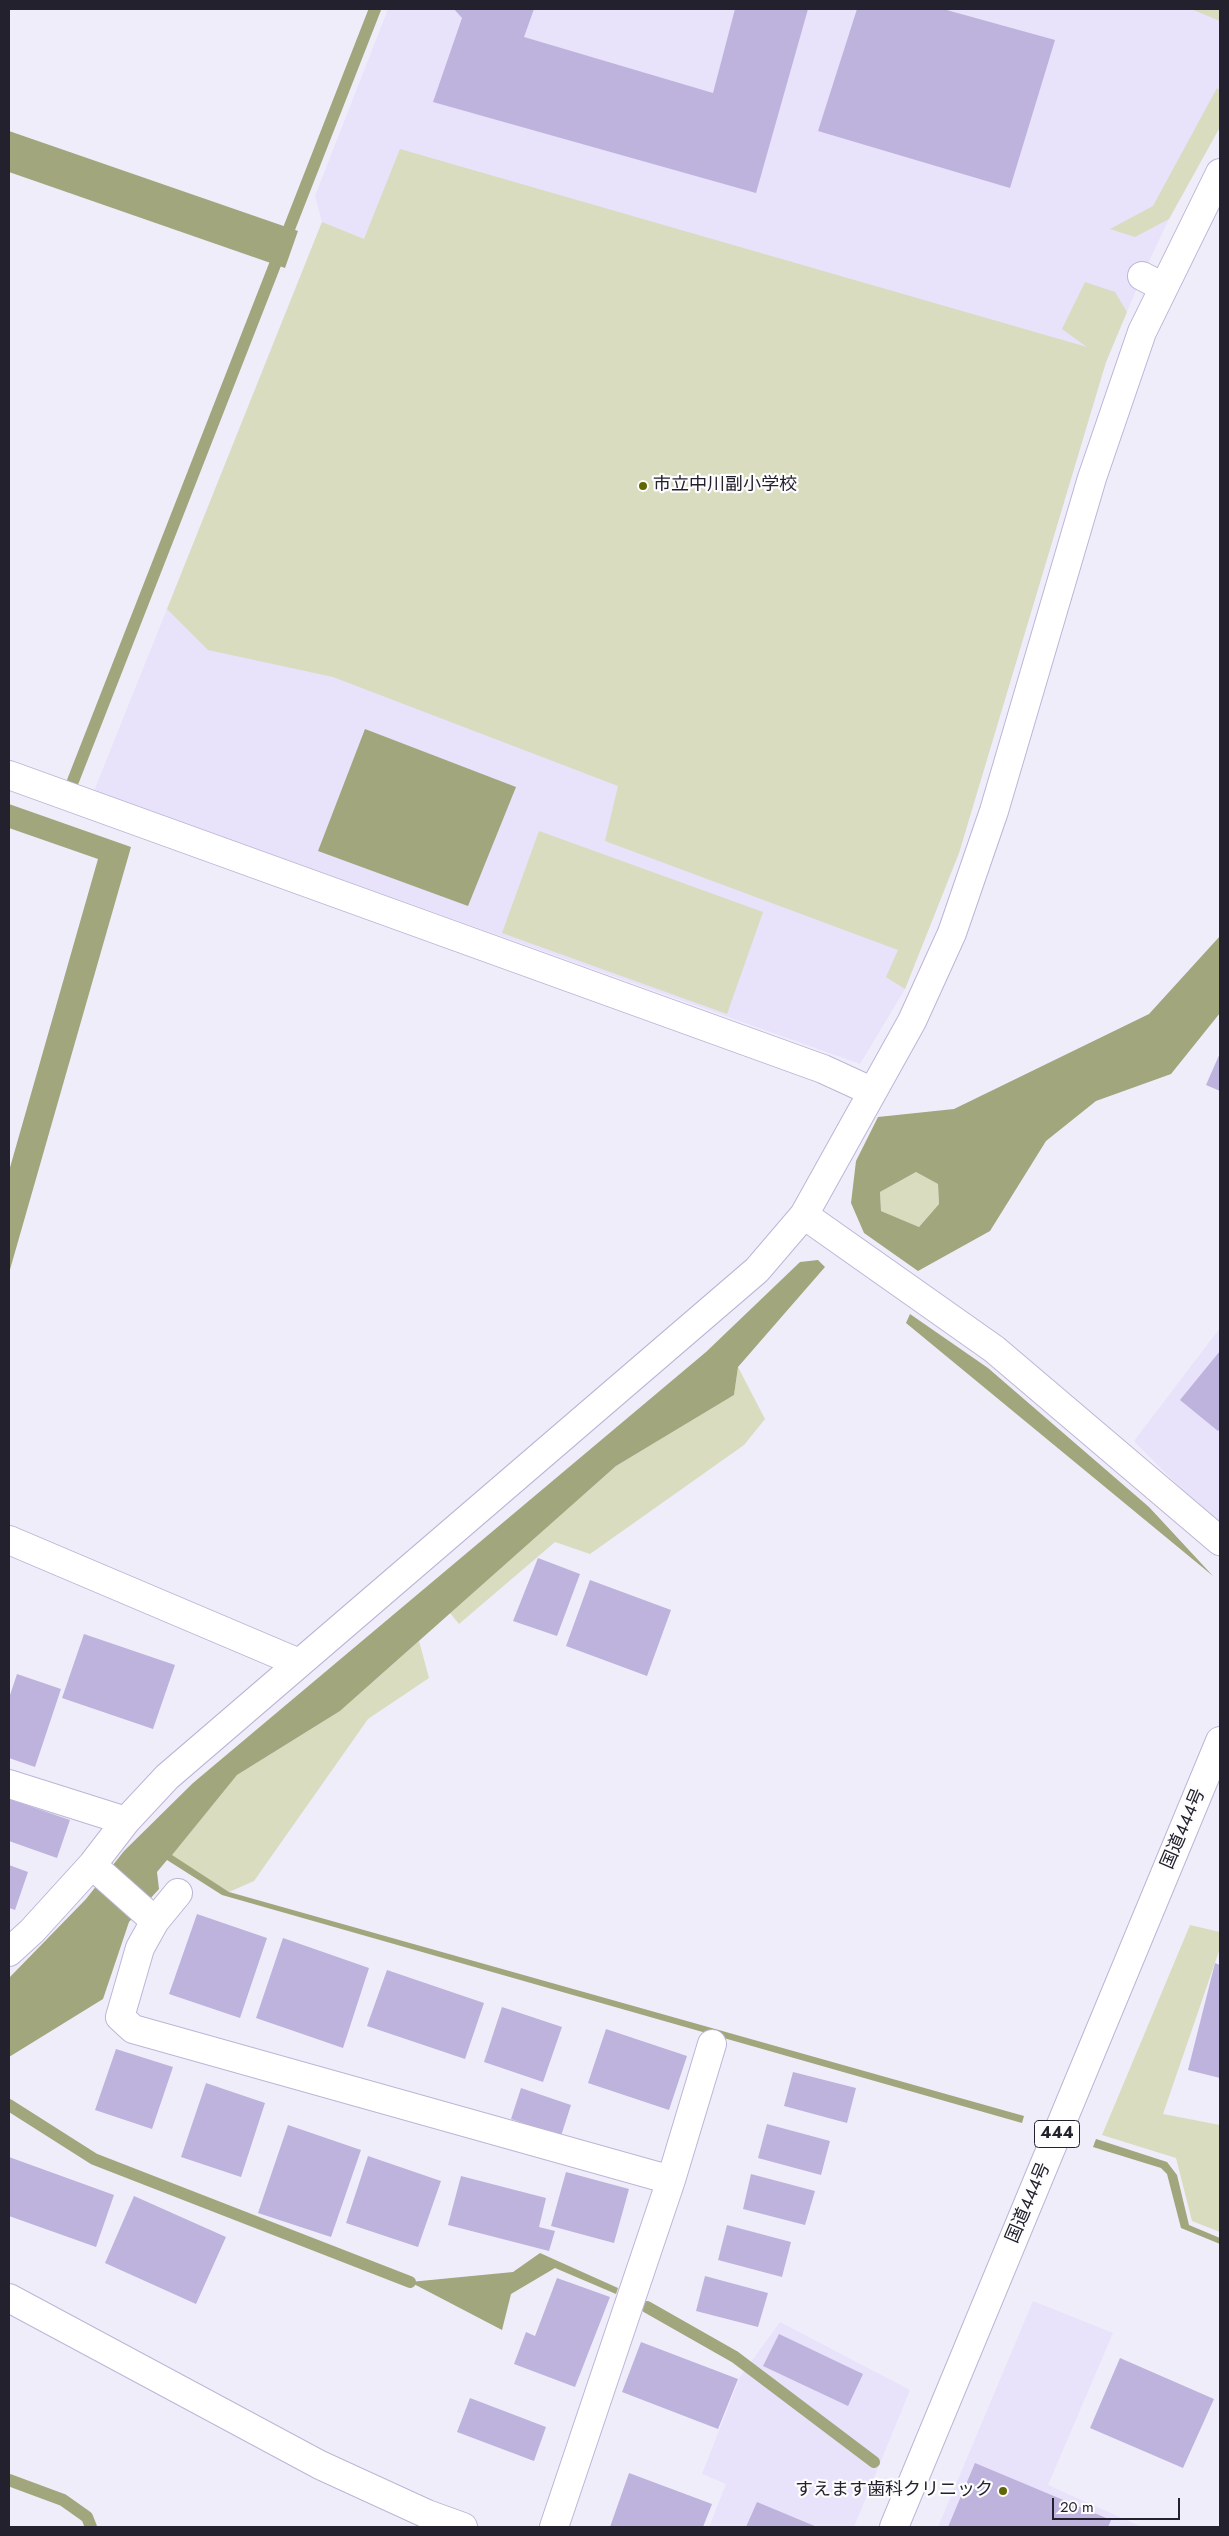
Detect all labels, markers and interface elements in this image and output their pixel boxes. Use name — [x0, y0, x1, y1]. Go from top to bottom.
place label: 市立中川副小学校 — [653, 475, 797, 497]
marker: 市立中川副小学校 — [637, 480, 649, 492]
street label: 国道444号 — [1157, 1785, 1211, 1873]
road number: 444 — [1034, 2120, 1080, 2148]
street label: 国道444号 — [1002, 2159, 1056, 2247]
place label: すえます歯科クリニック — [795, 2480, 993, 2502]
marker: すえます歯科クリニック — [997, 2485, 1009, 2497]
scale bar — [1054, 2488, 1182, 2520]
text: 20 m — [1060, 2496, 1094, 2518]

